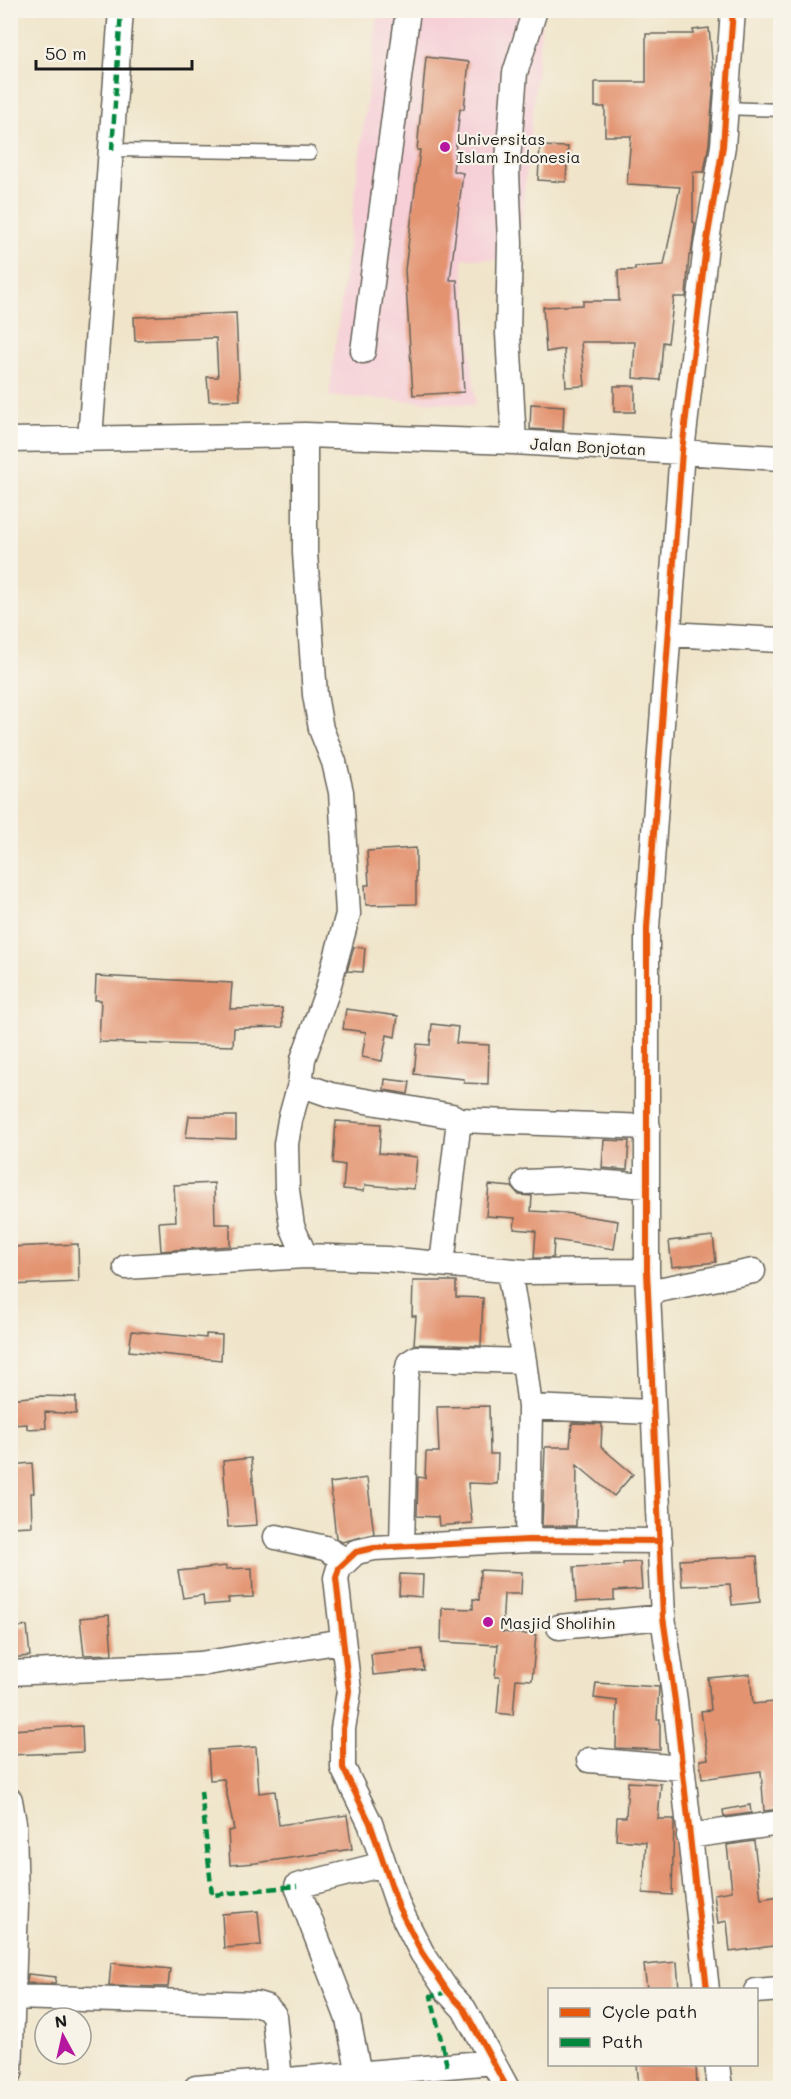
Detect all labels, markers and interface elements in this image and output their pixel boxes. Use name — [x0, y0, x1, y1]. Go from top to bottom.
scale bar — [36, 33, 192, 71]
text: 50 m — [45, 41, 87, 65]
place label: Universitas Islam Indonesia — [457, 128, 581, 167]
marker: Universitas Islam Indonesia — [438, 140, 452, 154]
street label: Jalan Bonjotan — [530, 432, 646, 460]
place label: Masjid Sholihin — [500, 1612, 615, 1633]
marker: Masjid Sholihin — [481, 1615, 495, 1629]
legend — [548, 1988, 758, 2066]
text: Cycle path — [602, 1999, 697, 2023]
north arrow — [33, 2006, 93, 2066]
text: N — [53, 2009, 68, 2032]
text: Path — [602, 2029, 642, 2053]

